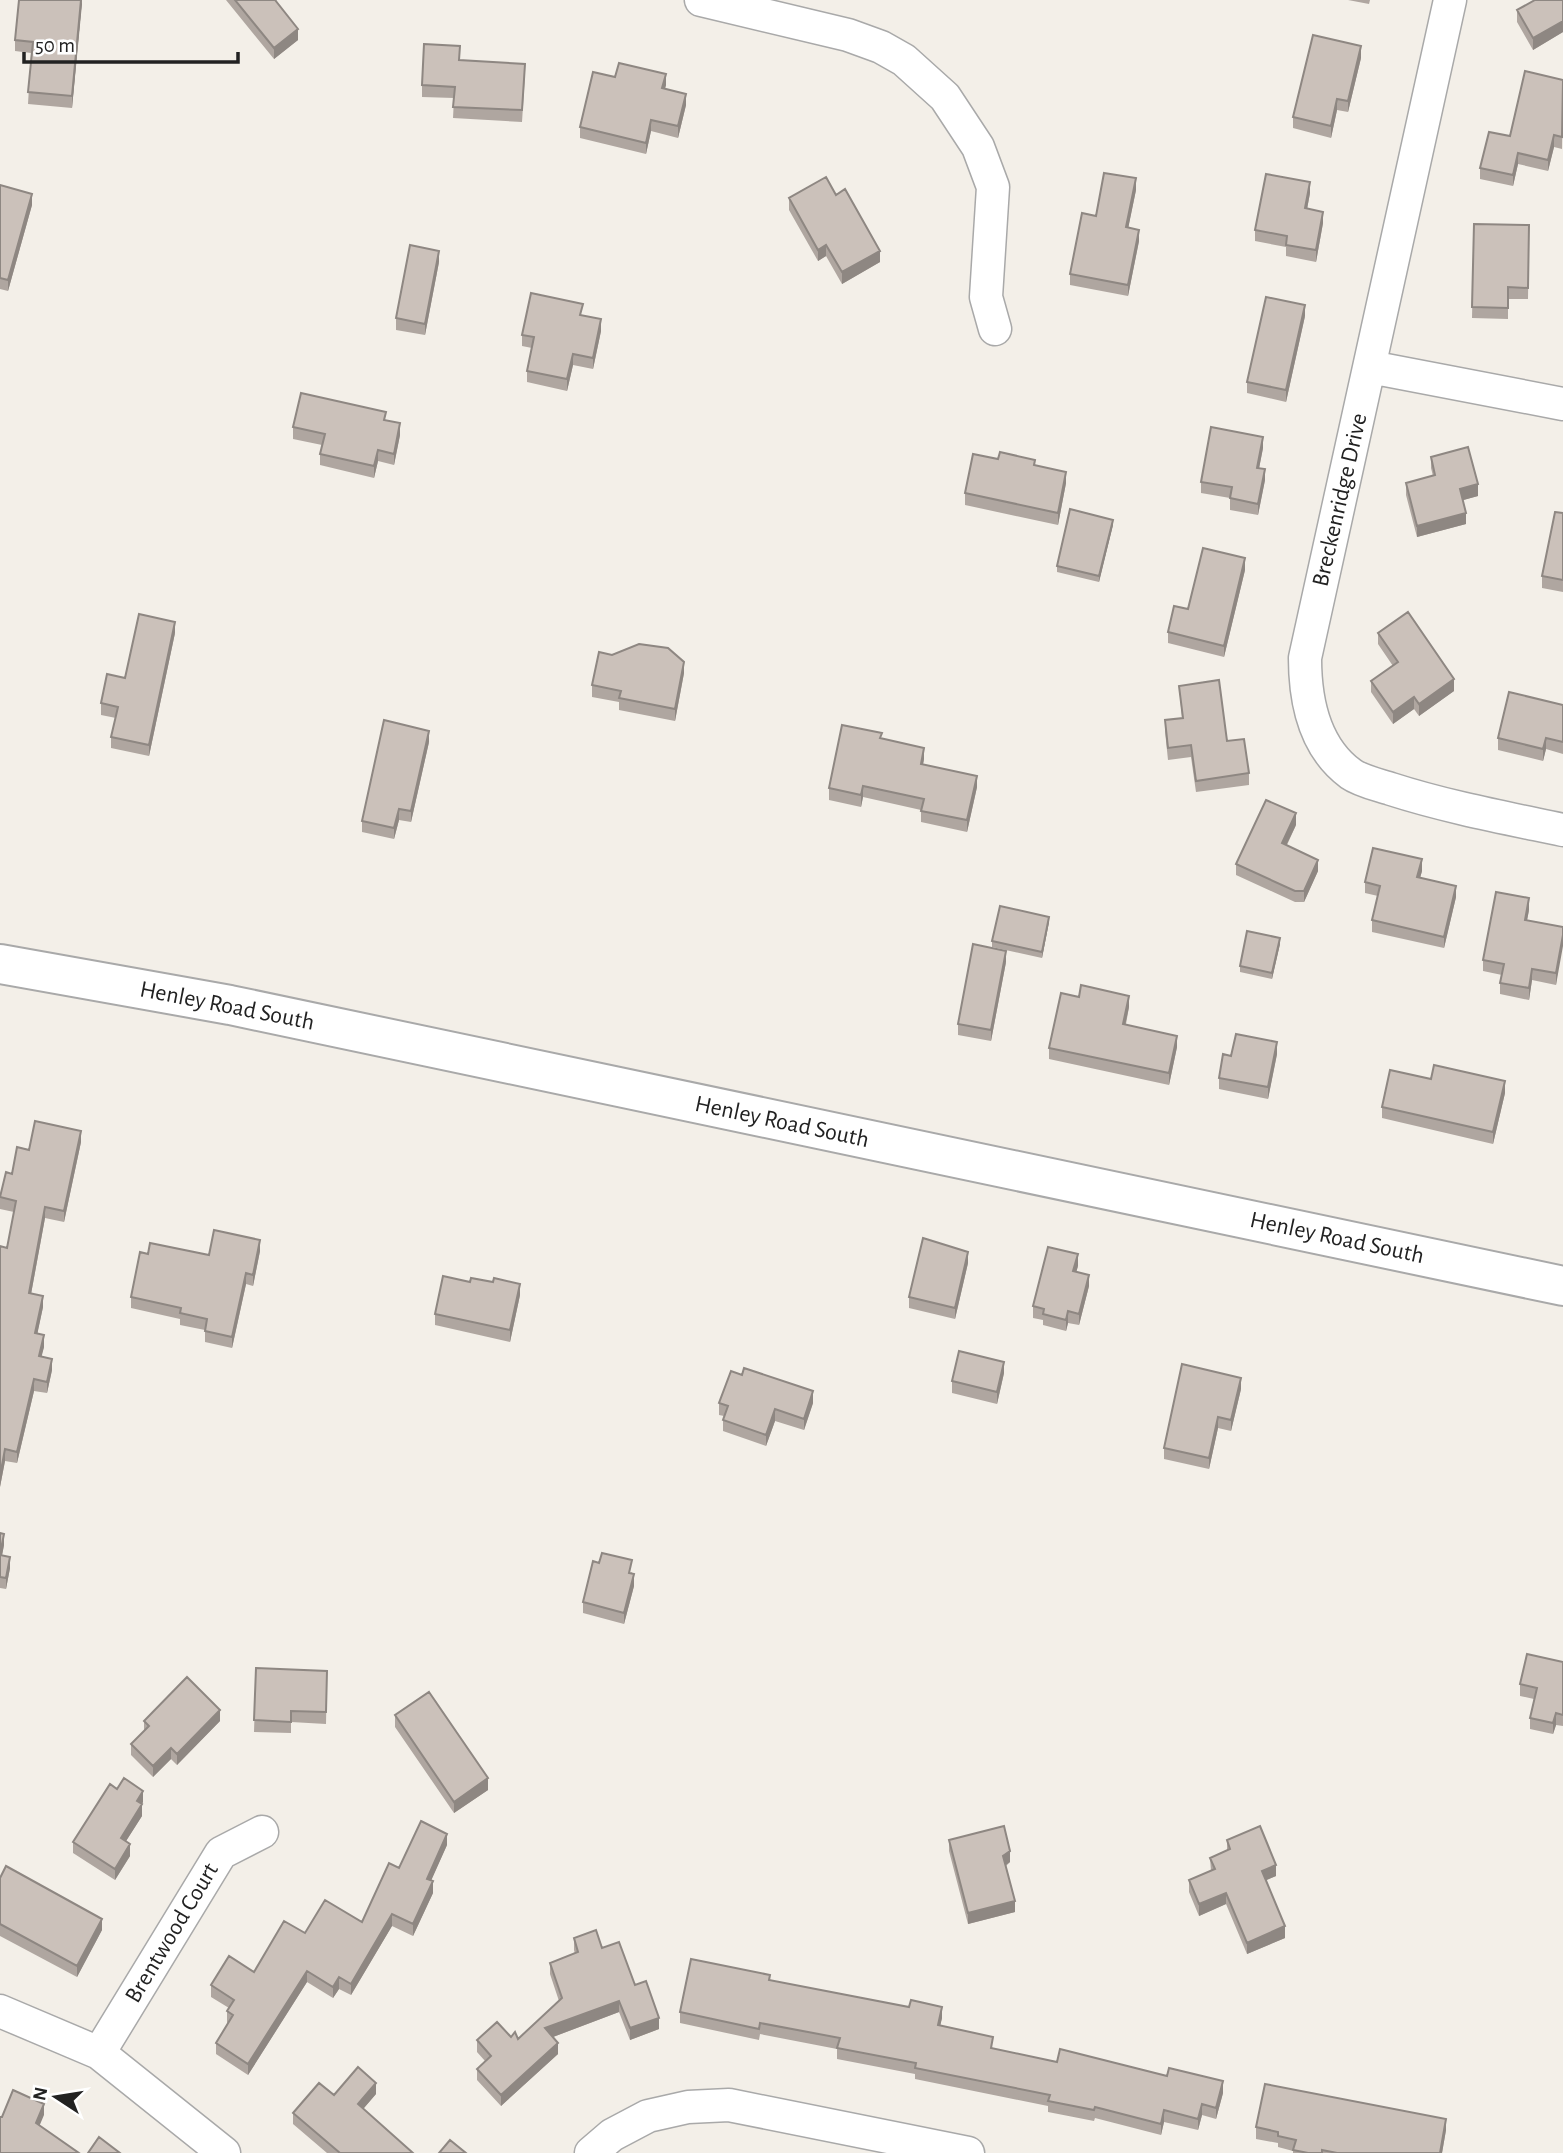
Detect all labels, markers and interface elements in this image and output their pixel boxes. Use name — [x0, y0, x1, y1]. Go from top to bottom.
scale bar — [24, 21, 238, 65]
text: 50 m — [35, 35, 75, 56]
street label: Breckenridge Drive — [1308, 411, 1372, 589]
street label: Henley Road South — [138, 977, 316, 1035]
street label: Henley Road South — [693, 1092, 871, 1152]
street label: Henley Road South — [1248, 1208, 1426, 1268]
street label: Brentwood Court — [121, 1859, 223, 2007]
north arrow — [21, 2062, 91, 2132]
text: N — [30, 2085, 52, 2102]

